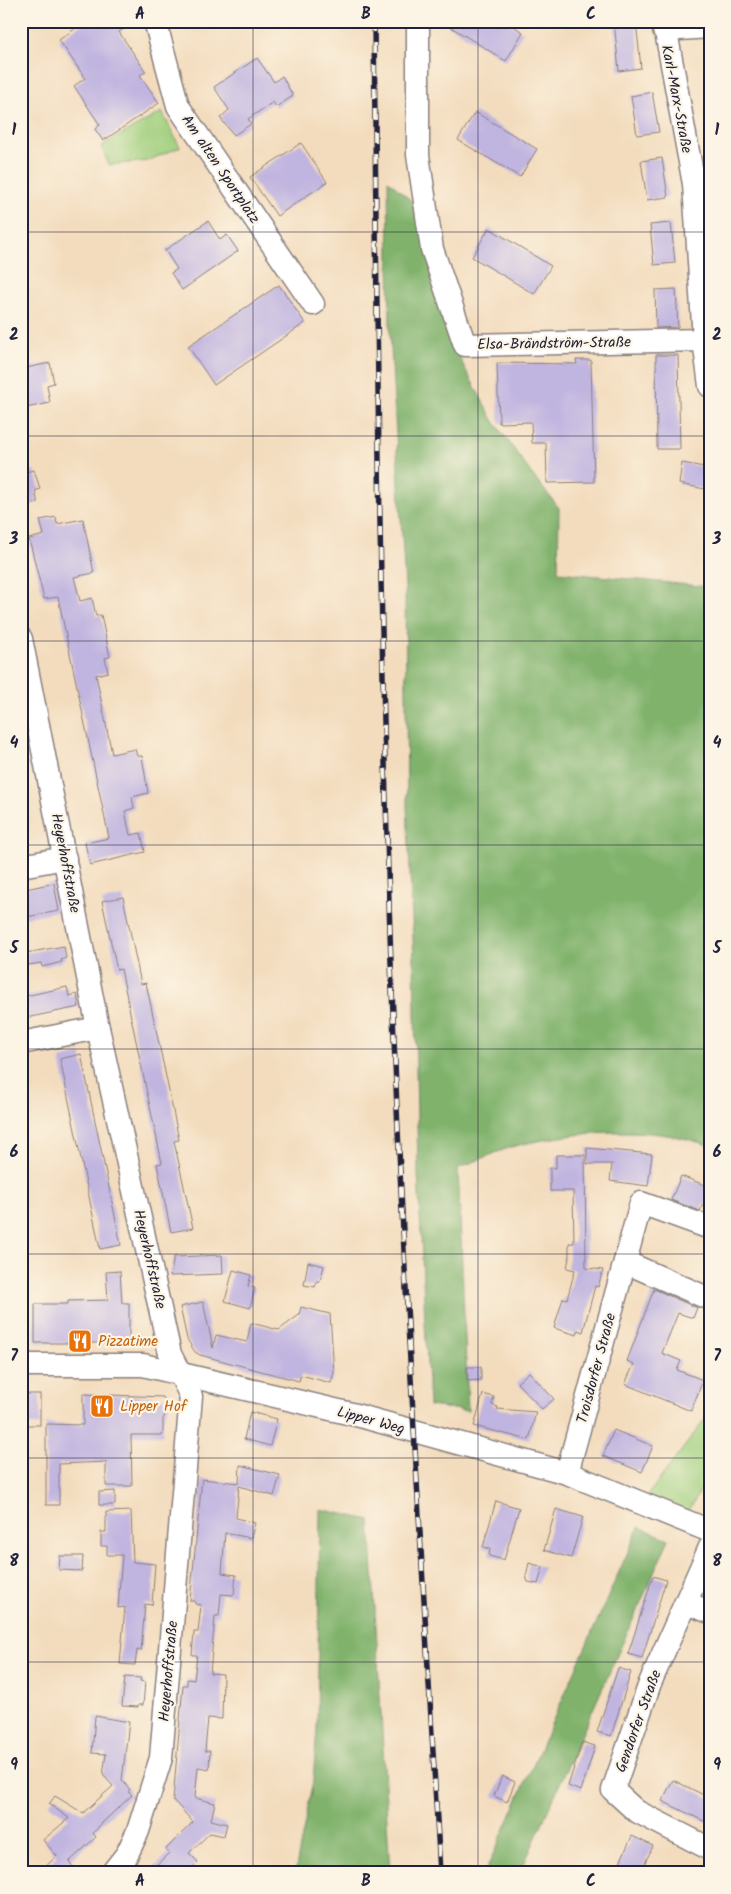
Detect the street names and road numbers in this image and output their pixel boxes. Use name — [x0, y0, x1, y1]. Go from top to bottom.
street label: Karl-Marx-Straße — [654, 43, 698, 156]
street label: Am alten Sportplatz — [175, 110, 266, 229]
street label: Elsa-Brändström-Straße — [477, 331, 631, 357]
street label: Heyerhoffstraße — [44, 811, 87, 915]
street label: Heyerhoffstraße — [126, 1207, 172, 1312]
street label: Troisdorfer Straße — [571, 1310, 623, 1426]
street label: Lipper Weg — [334, 1400, 407, 1442]
street label: Heyerhoffstraße — [153, 1619, 185, 1723]
street label: Gendorfer Straße — [609, 1666, 669, 1776]

